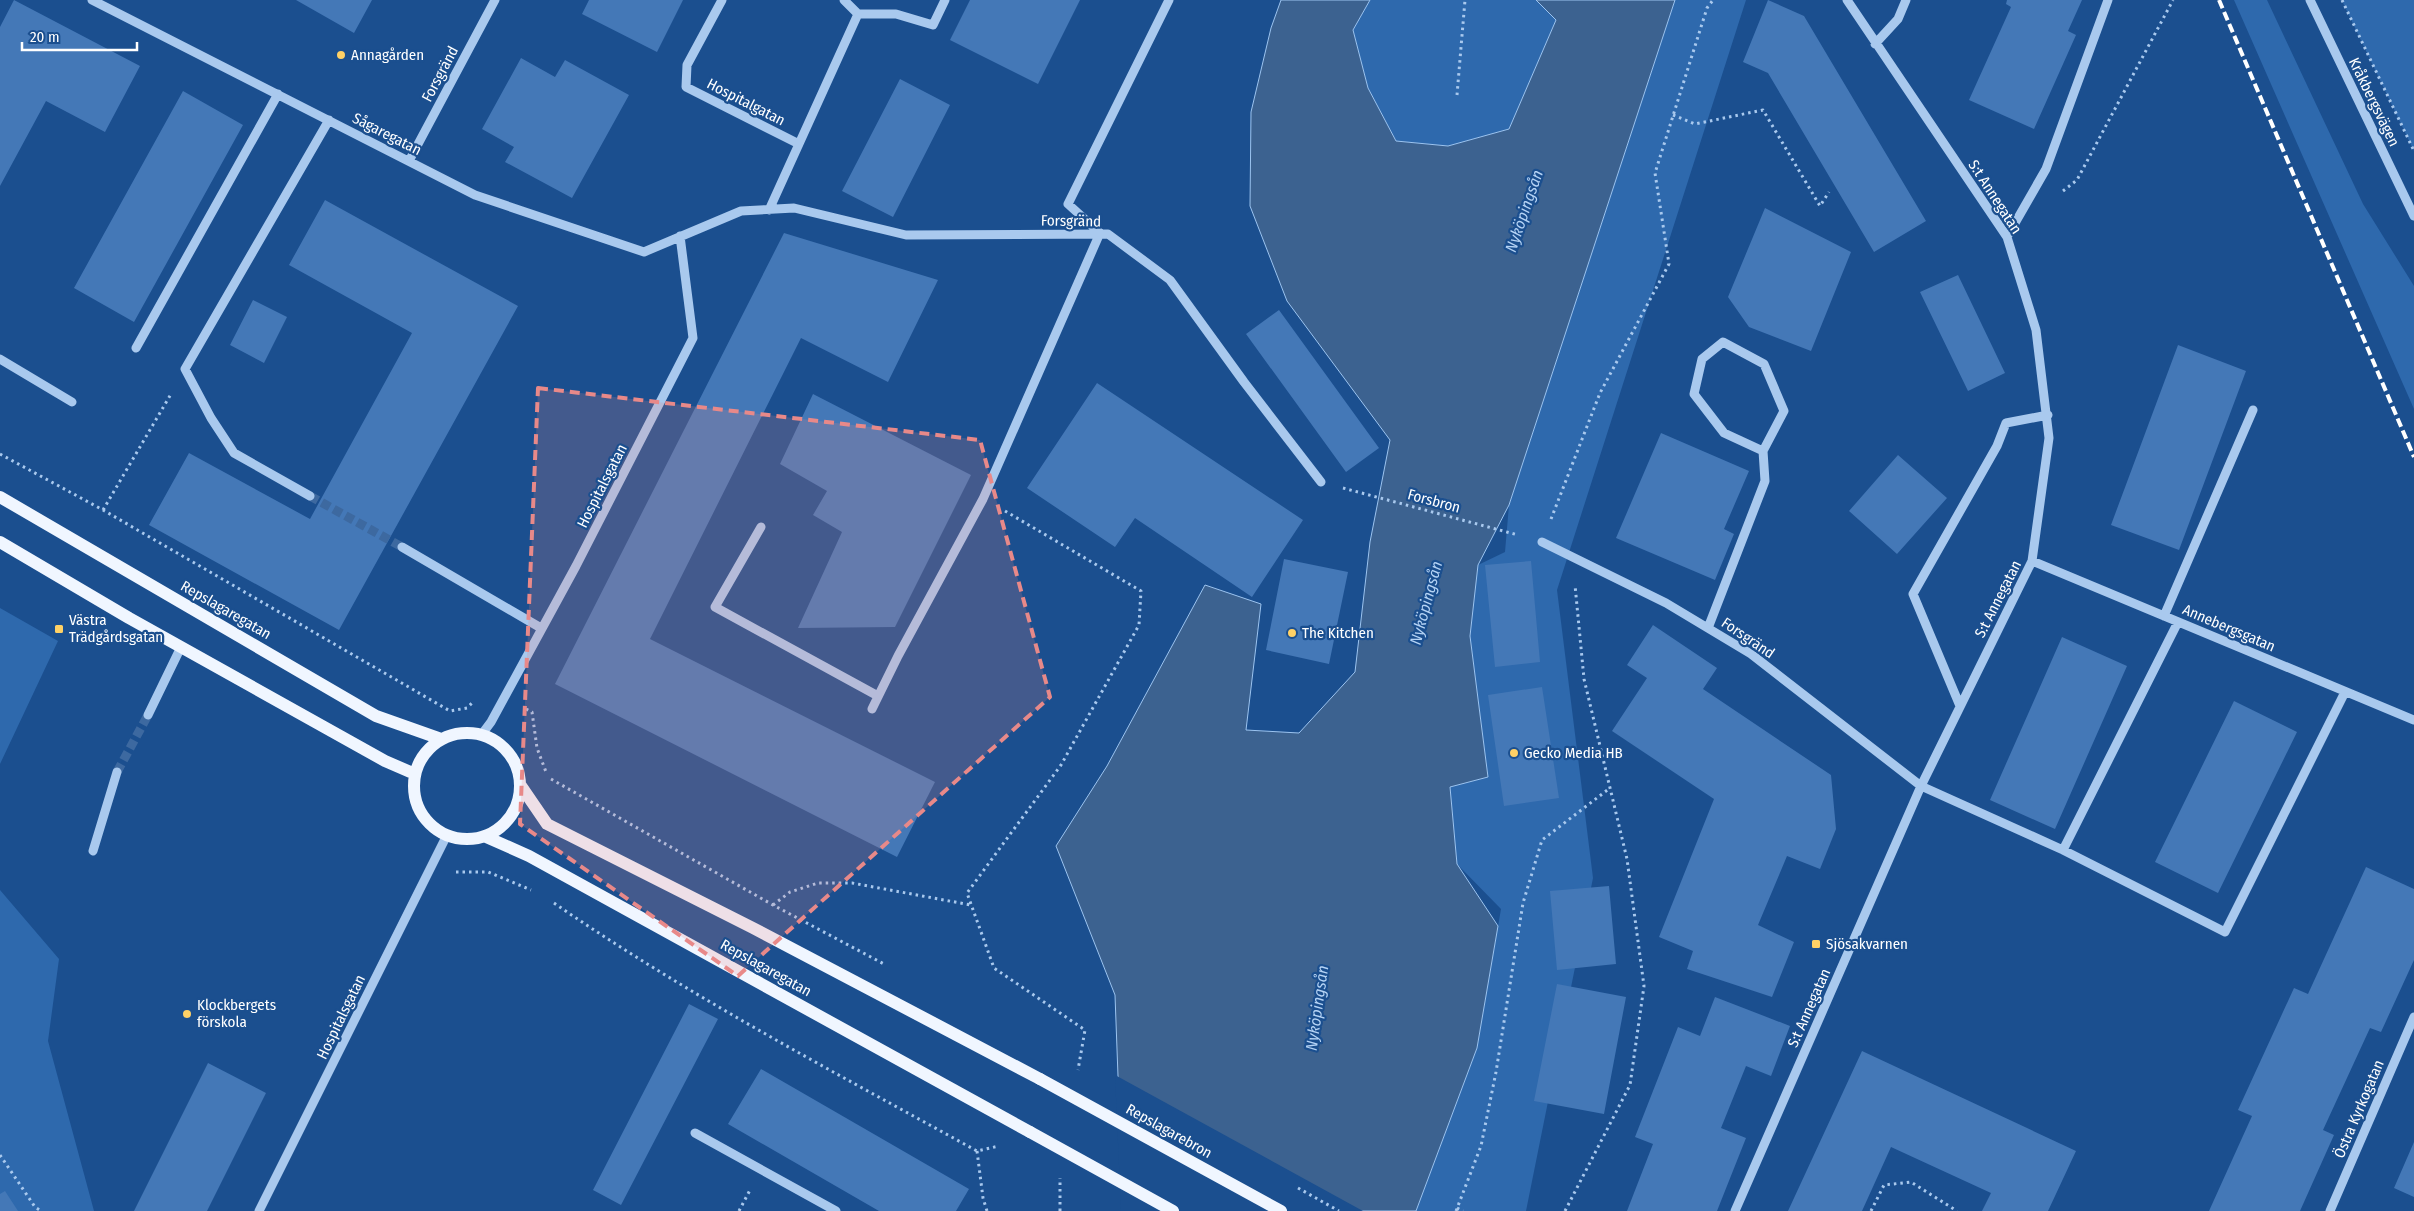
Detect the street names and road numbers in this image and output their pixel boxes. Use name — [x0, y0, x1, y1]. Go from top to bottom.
street label: Forsgränd — [418, 43, 462, 105]
street label: Kråkbergsvägen — [2345, 55, 2403, 149]
street label: Hospitalgatan — [704, 75, 788, 129]
street label: Sågaregatan — [349, 109, 425, 159]
street label: S:t Annegatan — [1964, 157, 2026, 237]
street label: Forsgränd — [1041, 211, 1101, 231]
street label: Hospitalsgatan — [573, 441, 631, 531]
street label: Forsbron — [1406, 485, 1462, 517]
street label: S:t Annegatan — [1971, 557, 2025, 641]
street label: Repslagaregatan — [178, 577, 274, 643]
street label: Annebergsgatan — [2180, 600, 2278, 656]
street label: Forsgränd — [1718, 614, 1778, 662]
street label: Repslagaregatan — [717, 936, 815, 1000]
street label: S:t Annegatan — [1784, 966, 1834, 1050]
street label: Hospitalsgatan — [313, 972, 369, 1062]
street label: Östra Kyrkogatan — [2330, 1057, 2388, 1161]
street label: Repslagarebron — [1123, 1100, 1215, 1162]

